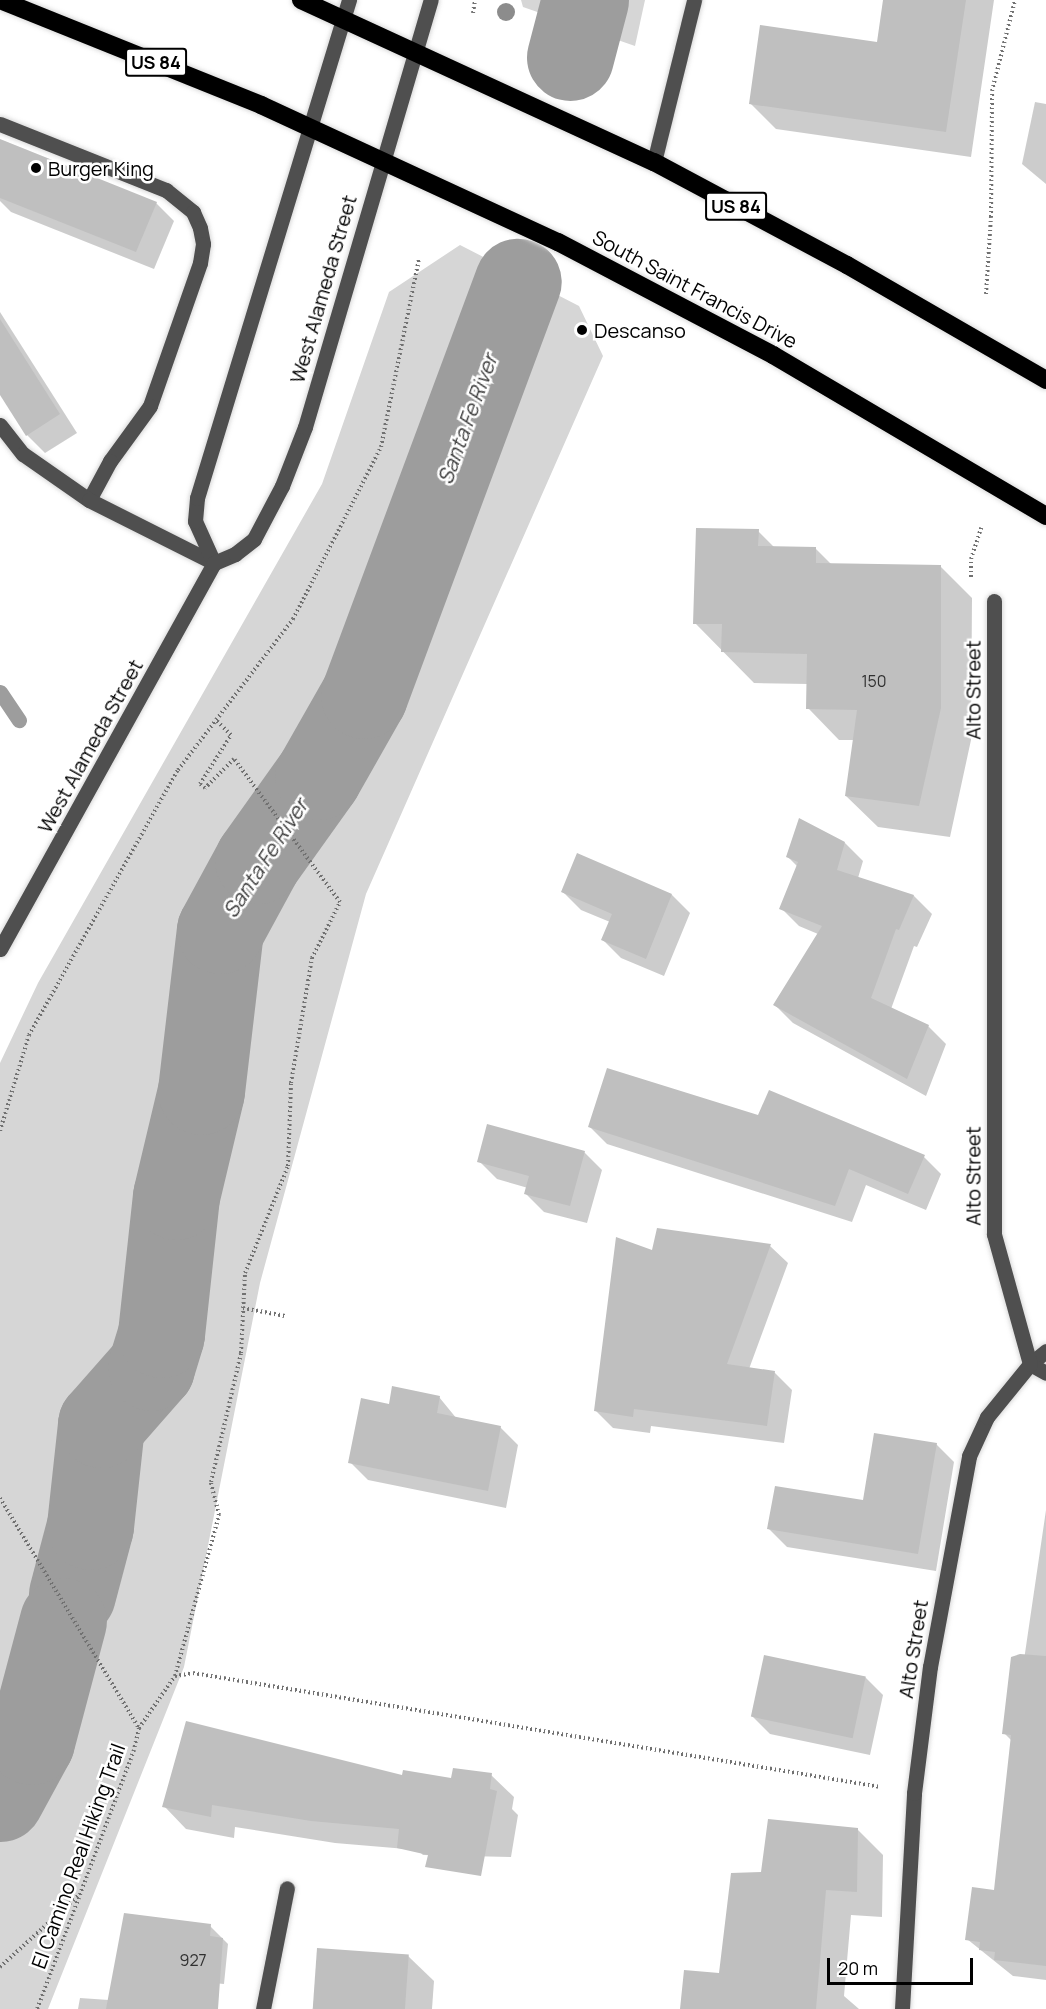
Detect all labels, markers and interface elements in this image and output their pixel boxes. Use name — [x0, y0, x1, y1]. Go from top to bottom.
road number: US 84 — [124, 47, 188, 77]
place label: Burger King — [48, 156, 154, 180]
marker: Burger King — [29, 161, 43, 175]
road number: US 84 — [704, 191, 768, 221]
street label: West Alameda Street — [285, 192, 361, 386]
street label: South Saint Francis Drive — [589, 225, 801, 353]
place label: Descanso — [594, 318, 686, 342]
marker: Descanso — [575, 323, 589, 337]
water label: Santa Fe River — [432, 351, 502, 487]
street label: Alto Street — [961, 640, 985, 740]
street label: West Alameda Street — [32, 655, 148, 837]
house number: 150 — [861, 671, 887, 691]
water label: Santa Fe River — [217, 794, 313, 922]
street label: Alto Street — [961, 1126, 985, 1226]
street label: Alto Street — [893, 1598, 933, 1700]
street label: El Camino Real Hiking Trail — [26, 1740, 130, 1972]
scale bar — [830, 1946, 976, 1984]
house number: 927 — [179, 1950, 207, 1970]
text: 20 m — [838, 1956, 878, 1980]

